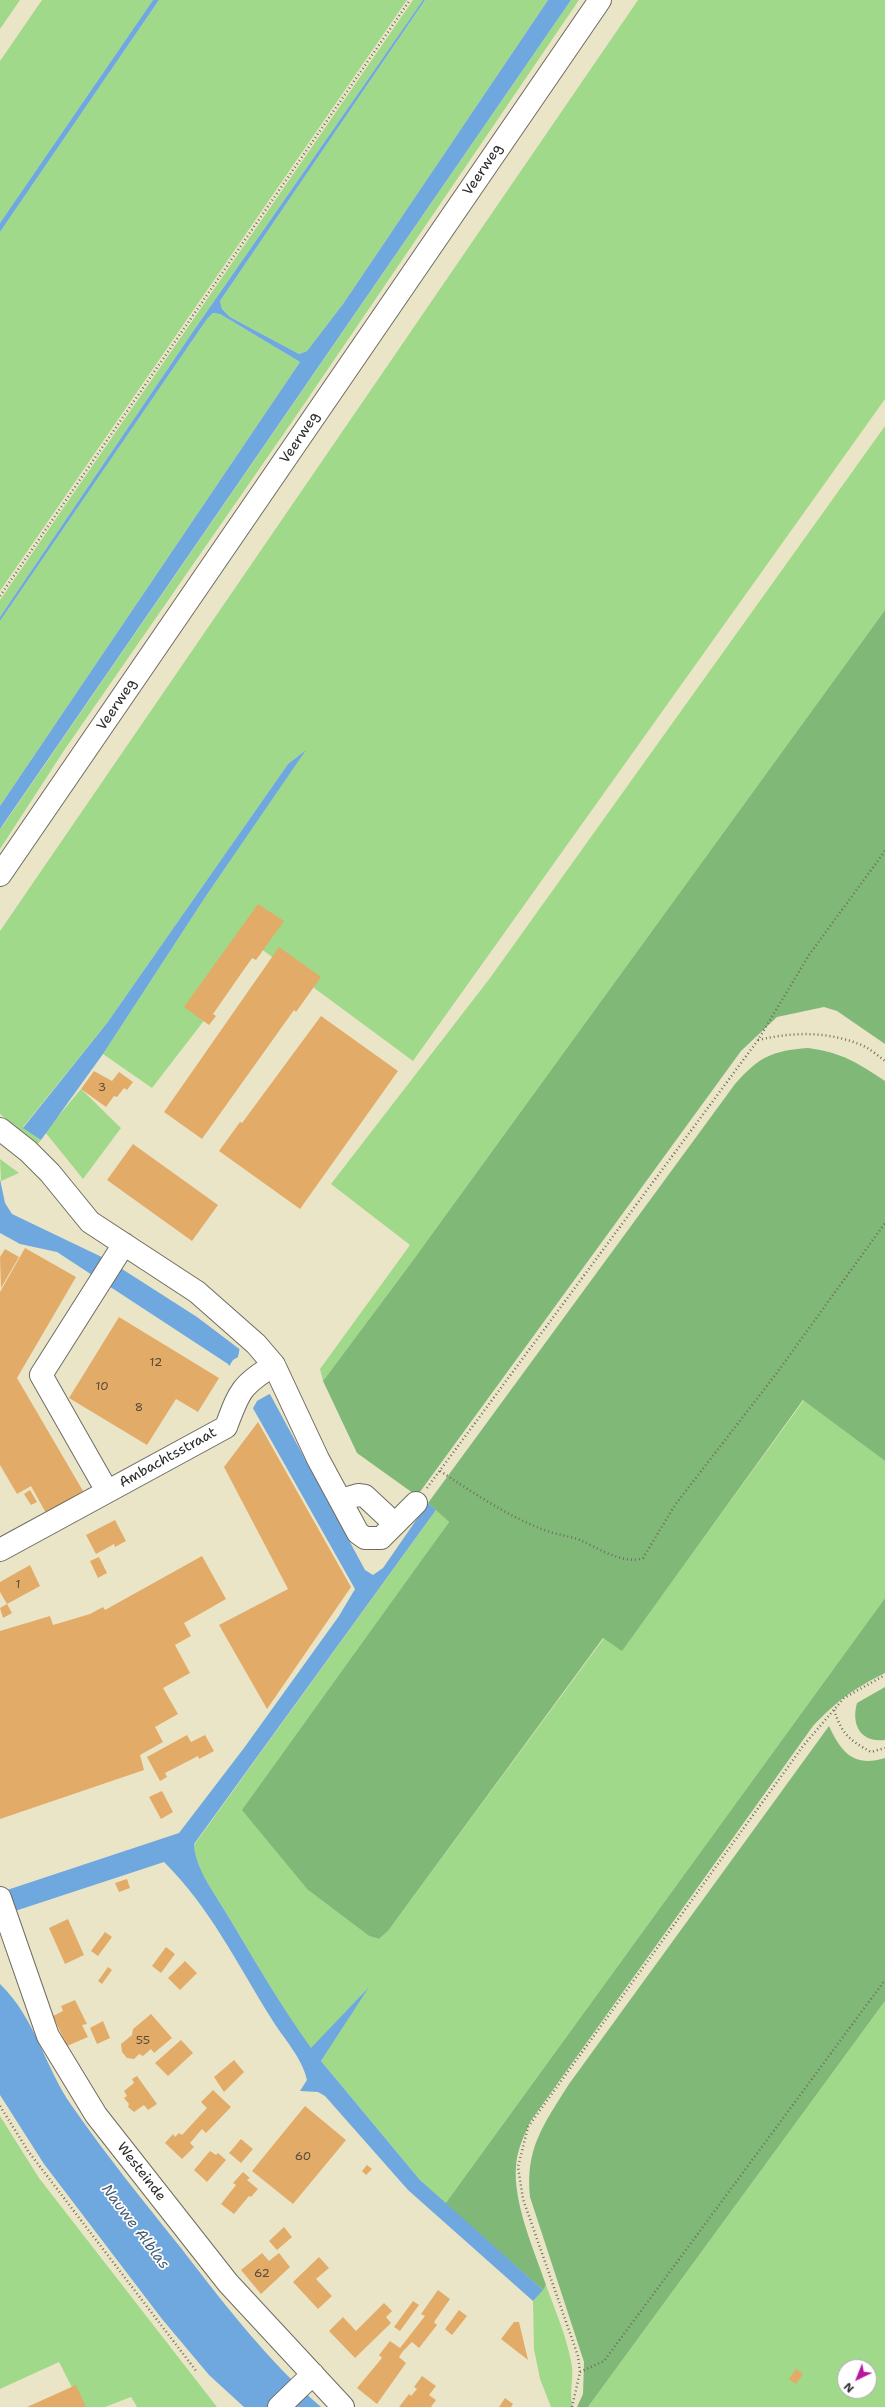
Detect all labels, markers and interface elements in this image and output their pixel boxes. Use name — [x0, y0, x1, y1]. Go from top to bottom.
street label: Veerweg — [460, 141, 506, 199]
street label: Veerweg — [277, 409, 323, 467]
street label: Veerweg — [94, 676, 140, 734]
house number: 3 — [98, 1081, 106, 1095]
house number: 12 — [150, 1356, 162, 1370]
house number: 10 — [95, 1380, 109, 1394]
house number: 8 — [135, 1401, 143, 1415]
street label: Ambachtsstraat — [116, 1424, 220, 1492]
house number: 1 — [15, 1578, 21, 1592]
house number: 55 — [136, 2034, 150, 2048]
street label: Westeinde — [113, 2139, 169, 2205]
house number: 60 — [295, 2150, 311, 2164]
water label: Nauwe Alblas — [97, 2181, 173, 2273]
house number: 62 — [254, 2267, 270, 2281]
north arrow — [837, 2359, 877, 2399]
text: N — [841, 2379, 857, 2396]

